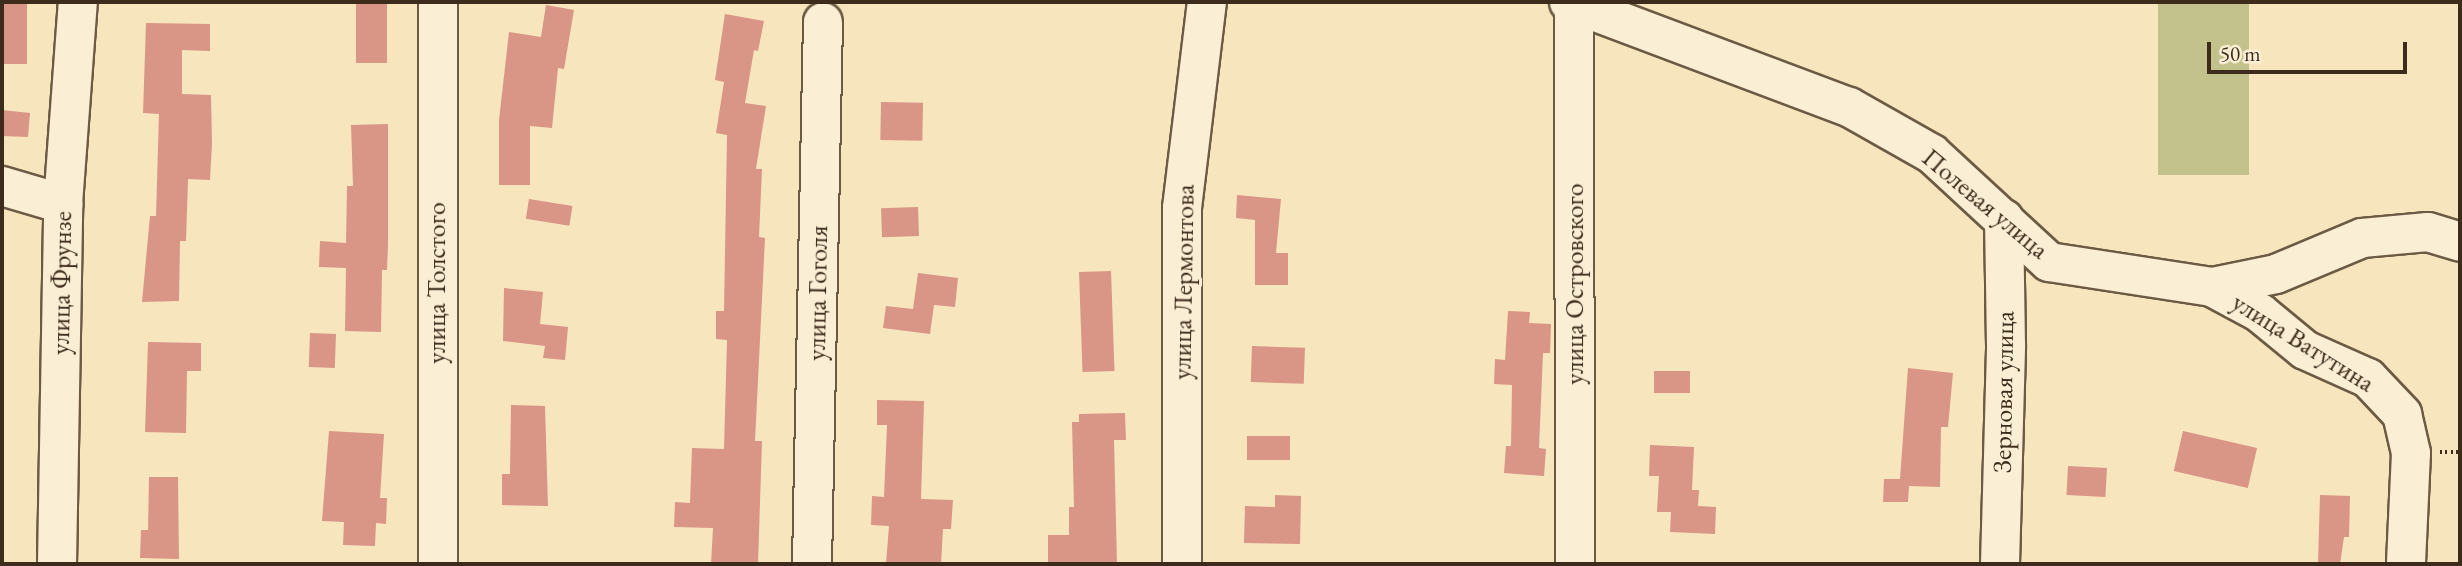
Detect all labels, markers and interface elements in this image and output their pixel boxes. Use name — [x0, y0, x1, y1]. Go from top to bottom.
scale bar — [2210, 28, 2410, 72]
text: 50 m — [2220, 40, 2261, 67]
street label: Полевая улица — [1915, 142, 2055, 266]
street label: улица Островского — [1559, 183, 1591, 385]
street label: улица Лермонтова — [1167, 184, 1201, 380]
street label: улица Толстого — [421, 202, 453, 364]
street label: улица Фрунзе — [45, 211, 79, 355]
street label: улица Гоголя — [801, 225, 835, 361]
street label: улица Ватутина — [2226, 287, 2380, 399]
street label: Зерновая улица — [1987, 311, 2021, 473]

